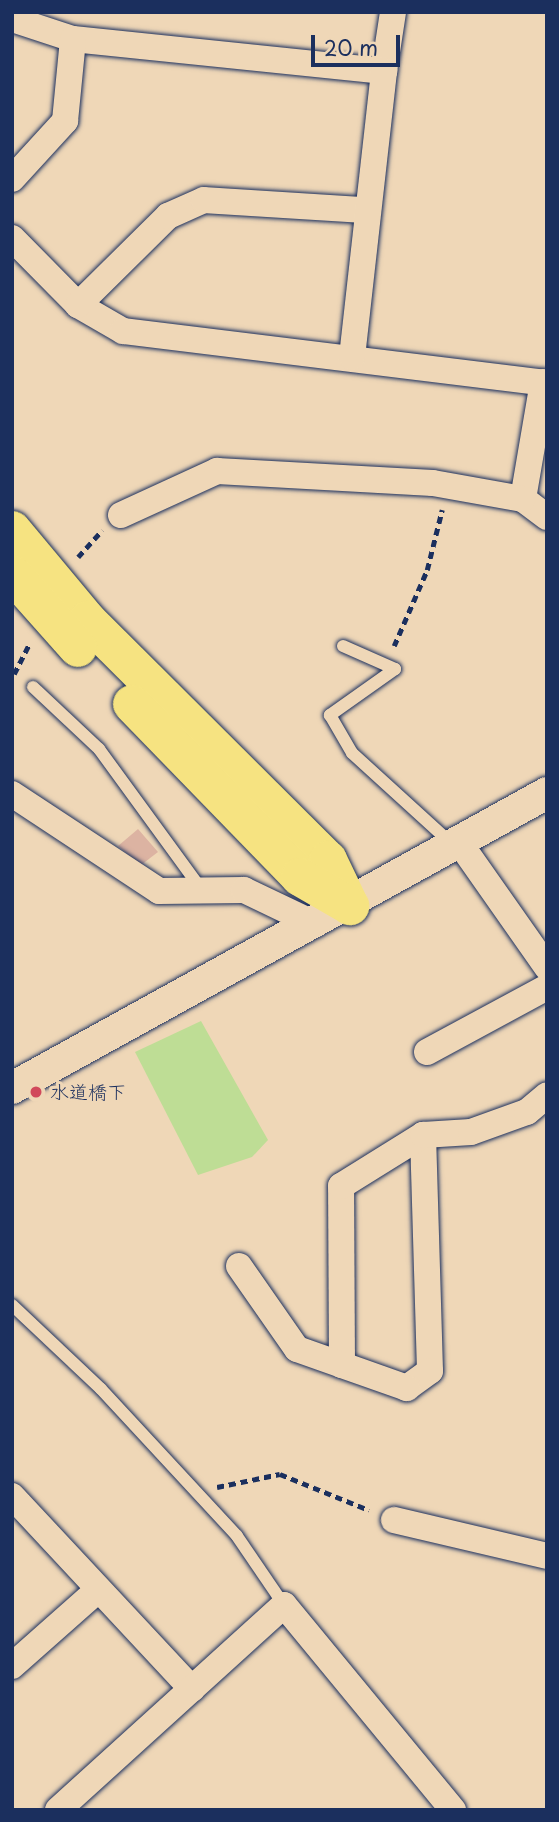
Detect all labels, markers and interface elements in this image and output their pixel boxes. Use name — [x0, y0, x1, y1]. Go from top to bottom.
scale bar — [314, 21, 403, 65]
text: 20 m — [324, 31, 378, 63]
place label: 水道橋下 — [50, 1081, 126, 1103]
marker: 水道橋下 — [28, 1084, 44, 1100]

